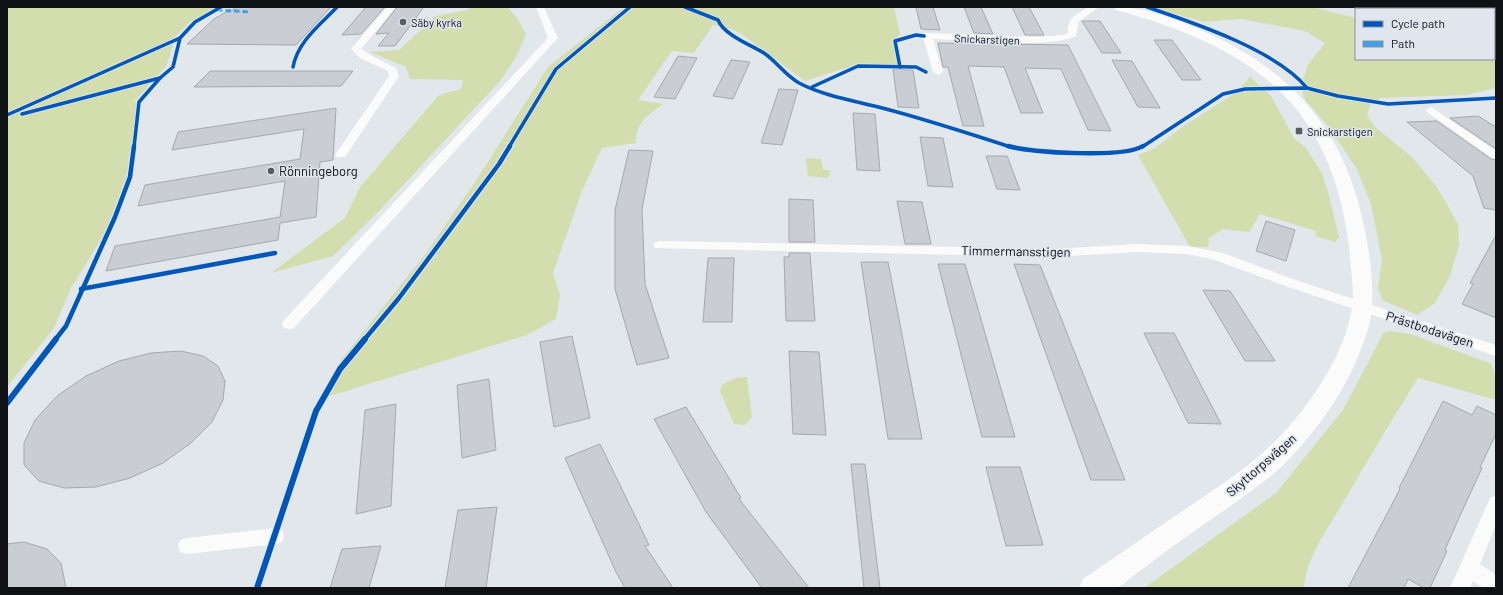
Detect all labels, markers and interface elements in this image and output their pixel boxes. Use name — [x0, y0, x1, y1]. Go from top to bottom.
legend — [1355, 8, 1495, 60]
place label: Säby kyrka — [411, 16, 462, 29]
text: Cycle path — [1391, 16, 1445, 30]
marker: Säby kyrka — [398, 17, 408, 27]
street label: Snickarstigen — [954, 31, 1020, 47]
text: Path — [1391, 36, 1415, 50]
place label: Snickarstigen — [1307, 125, 1373, 138]
marker: Snickarstigen — [1294, 126, 1304, 136]
place label: Rönningeborg — [279, 163, 358, 179]
marker: Rönningeborg — [266, 166, 276, 176]
street label: Timmermansstigen — [961, 242, 1071, 260]
street label: Prästbodavägen — [1384, 307, 1476, 351]
street label: Skyttorpsvägen — [1223, 430, 1299, 500]

